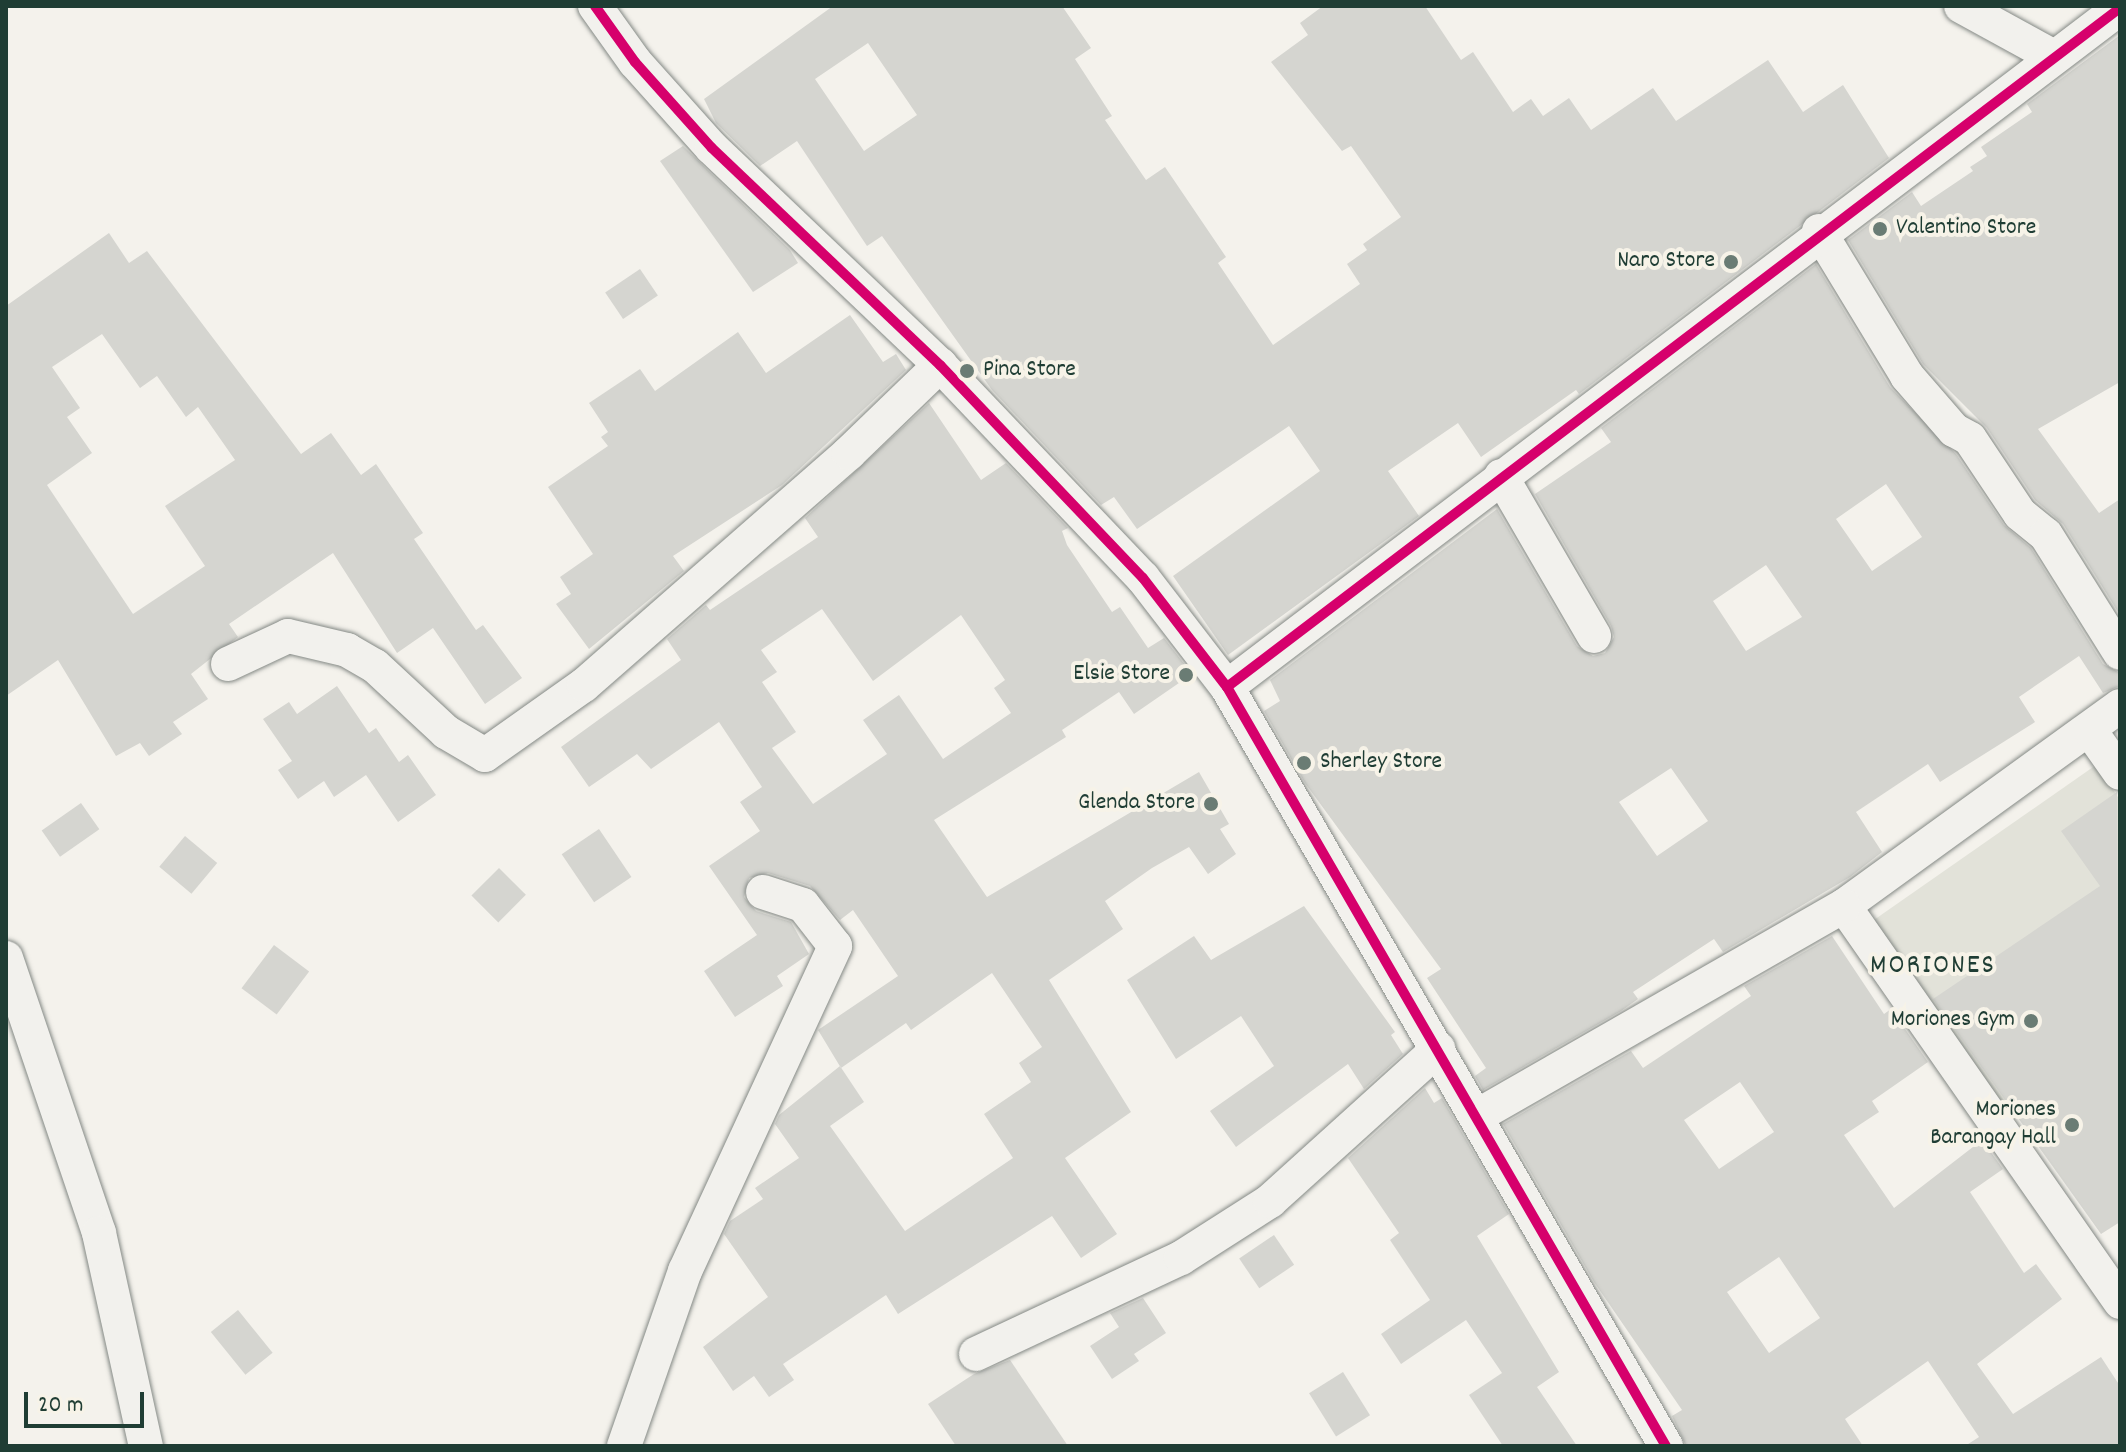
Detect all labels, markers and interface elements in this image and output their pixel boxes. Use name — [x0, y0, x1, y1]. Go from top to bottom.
place label: Valentino Store — [1896, 215, 2036, 243]
marker: Valentino Store — [1871, 220, 1889, 238]
place label: Naro Store — [1617, 248, 1715, 276]
marker: Naro Store — [1722, 253, 1740, 271]
place label: Pina Store — [983, 357, 1076, 385]
marker: Pina Store — [958, 362, 976, 380]
place label: Elsie Store — [1073, 661, 1170, 689]
marker: Elsie Store — [1177, 666, 1195, 684]
place label: Sherley Store — [1320, 749, 1442, 777]
marker: Sherley Store — [1295, 754, 1313, 772]
place label: Glenda Store — [1078, 790, 1195, 818]
marker: Glenda Store — [1202, 795, 1220, 813]
district label: MORIONES — [1870, 950, 1996, 984]
place label: Moriones Gym — [1891, 1007, 2015, 1035]
marker: Moriones Gym — [2022, 1012, 2040, 1030]
place label: Moriones Barangay Hall — [1930, 1097, 2056, 1153]
marker: Moriones Barangay Hall — [2063, 1116, 2081, 1134]
scale bar — [28, 1376, 148, 1426]
text: 20 m — [38, 1389, 84, 1423]

